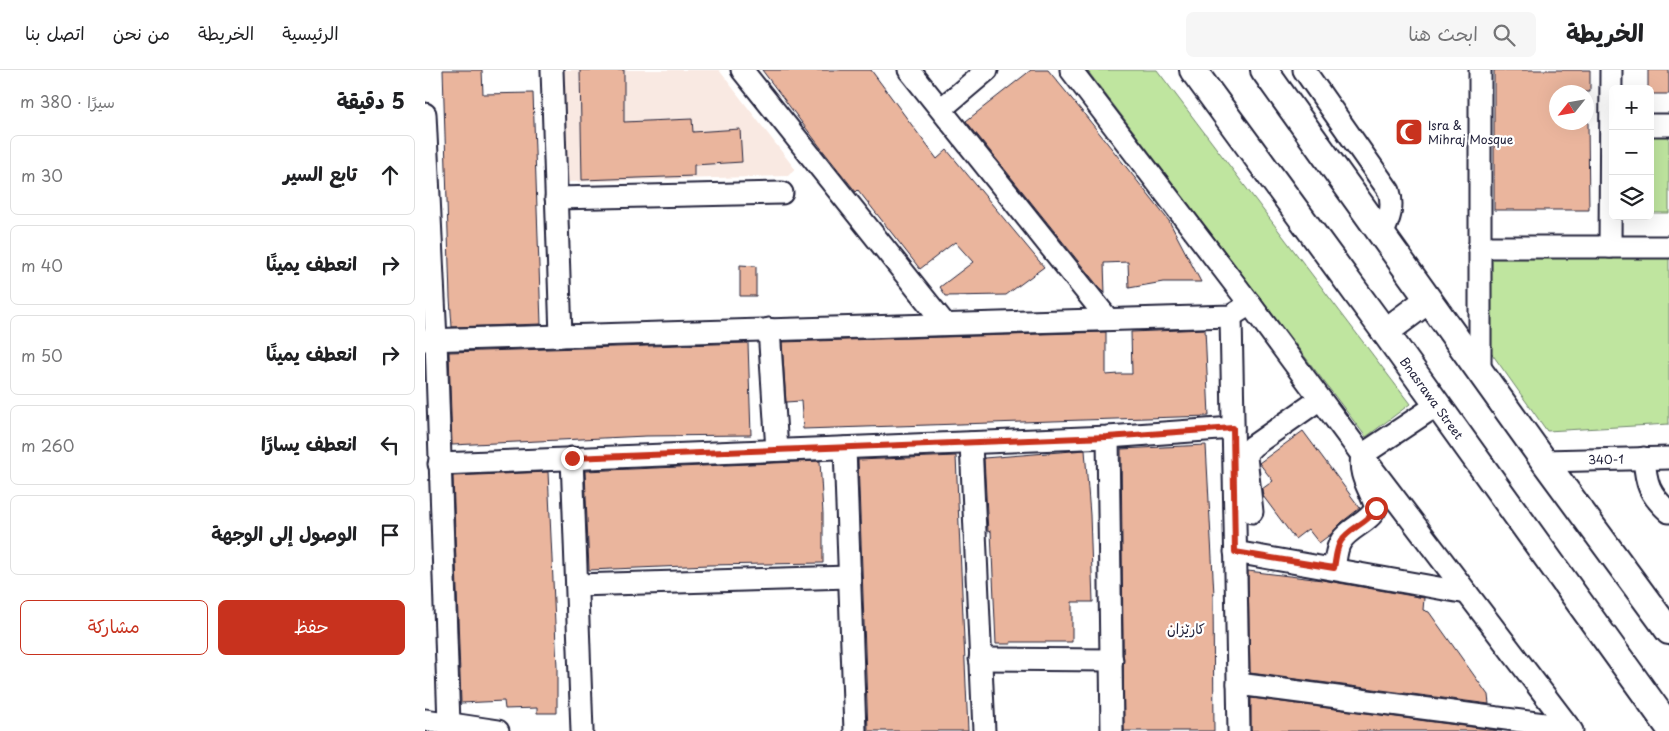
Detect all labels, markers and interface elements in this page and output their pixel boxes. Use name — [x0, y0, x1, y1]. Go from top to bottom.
search box — [1186, 12, 1536, 57]
text: الخريطة — [1566, 14, 1644, 50]
text: اتصل بنا — [25, 19, 85, 46]
text: من نحن — [113, 19, 170, 46]
text: الخريطة — [198, 19, 254, 46]
text: الرئيسية — [282, 19, 339, 46]
text: ابحث هنا — [1408, 19, 1478, 47]
icon: search — [1490, 21, 1518, 49]
text: 5 دقيقة — [336, 84, 405, 116]
north arrow — [1549, 85, 1594, 130]
map controls — [1609, 85, 1654, 220]
button: + — [1609, 85, 1654, 130]
text: سيرًا · 380 m — [20, 89, 115, 113]
place label: Isra & Mihraj Mosque — [1428, 116, 1514, 148]
mosque icon: Isra & Mihraj Mosque — [1394, 117, 1424, 147]
button: − — [1609, 130, 1654, 175]
text: تابع السير — [283, 159, 357, 187]
icon: ahead — [376, 161, 404, 189]
text: 30 m — [21, 163, 63, 187]
button: layers — [1609, 175, 1654, 220]
text: انعطف يمينًا — [266, 249, 357, 277]
icon: right — [376, 251, 404, 279]
text: 40 m — [21, 253, 63, 277]
text: انعطف يمينًا — [266, 339, 357, 367]
icon: right — [376, 341, 404, 369]
text: 50 m — [21, 343, 63, 367]
street label: Bnasrawa Street — [1396, 353, 1468, 443]
text: انعطف يسارًا — [261, 429, 357, 457]
icon: left — [376, 431, 404, 459]
text: 260 m — [21, 433, 74, 457]
route end — [561, 447, 584, 470]
street label: 340-1 — [1588, 450, 1624, 468]
route start — [1365, 497, 1388, 520]
text: الوصول إلى الوجهة — [211, 519, 357, 547]
icon: arrive — [376, 521, 404, 549]
button: مشاركة — [20, 600, 208, 655]
button: حفظ — [218, 600, 405, 655]
district label: کارێزان — [1167, 618, 1205, 639]

